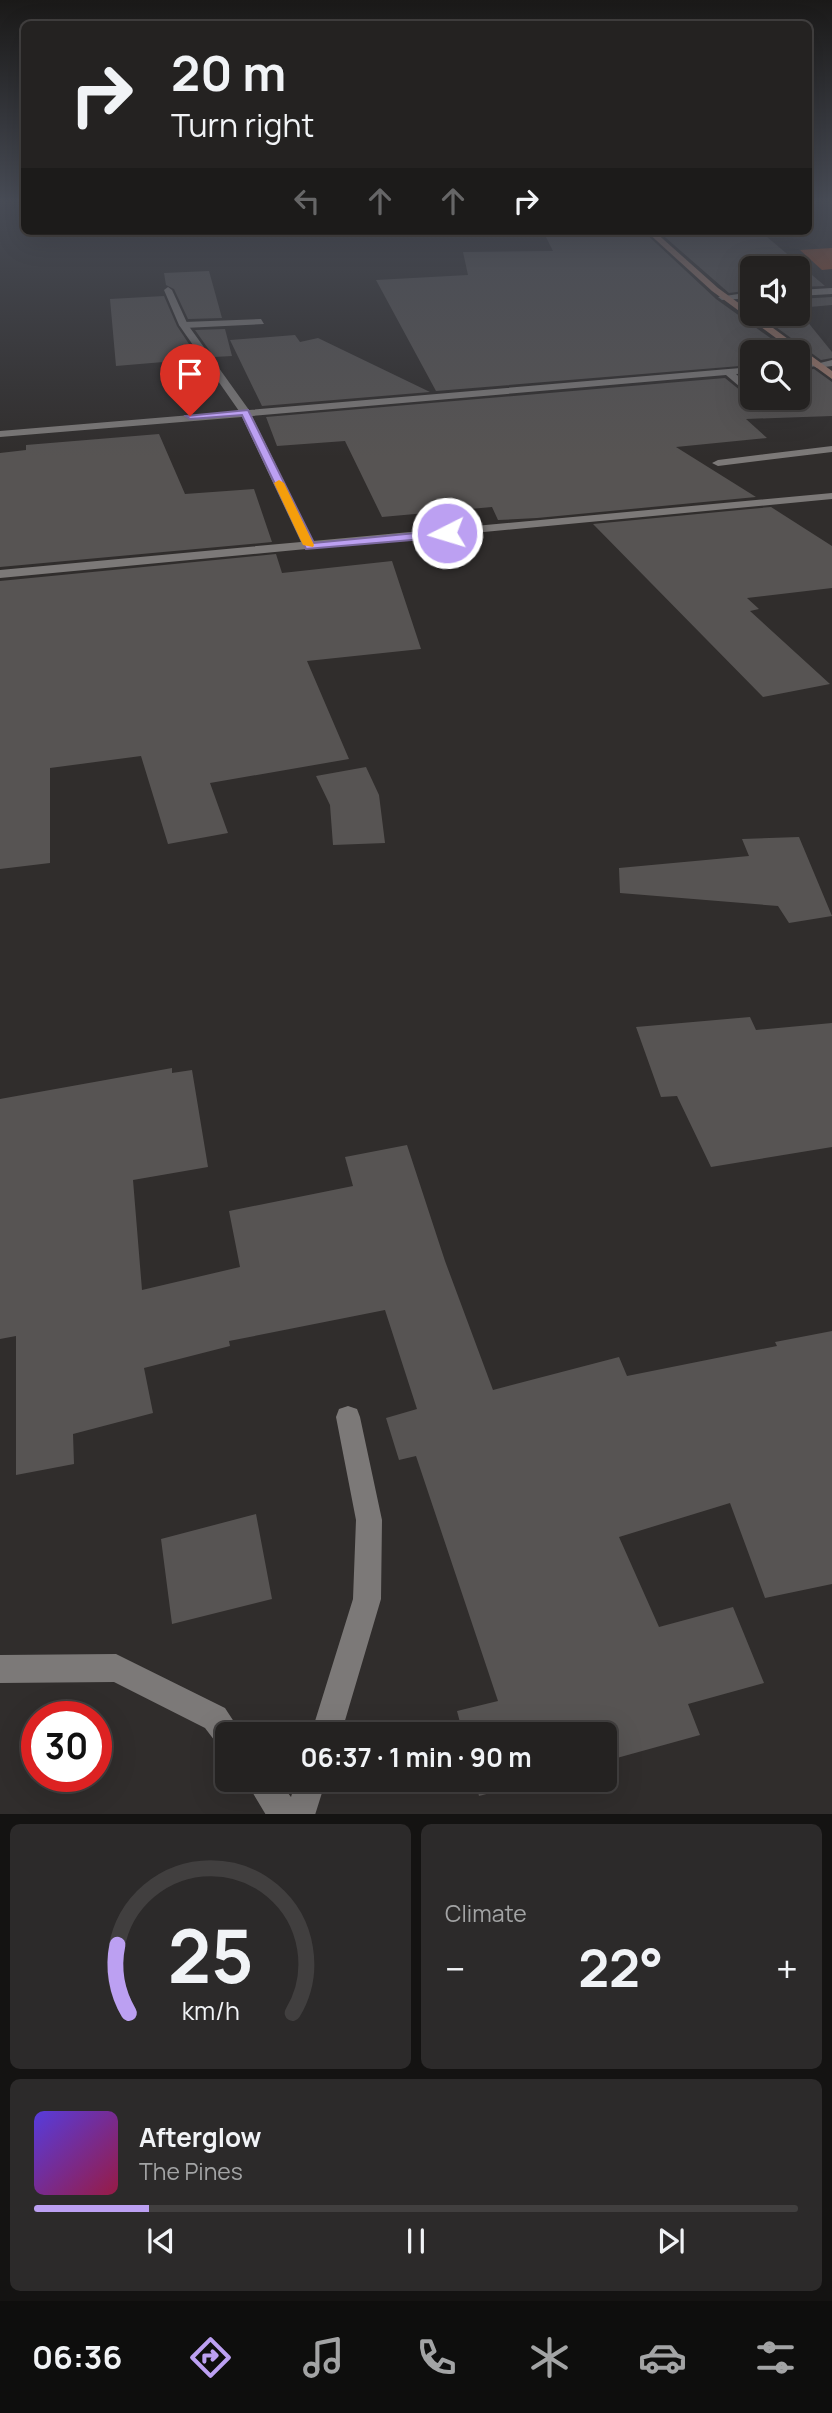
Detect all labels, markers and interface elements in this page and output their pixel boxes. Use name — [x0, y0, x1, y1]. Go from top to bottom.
text: 20 m — [171, 39, 286, 106]
icon: right — [56, 49, 147, 140]
text: Turn right — [171, 103, 314, 147]
icon: left — [288, 182, 326, 220]
icon: ahead — [361, 182, 399, 220]
icon: ahead — [434, 182, 472, 220]
icon: right — [507, 182, 545, 220]
map controls — [740, 256, 810, 410]
button: sound — [740, 256, 810, 326]
button: search — [740, 340, 810, 410]
pin — [160, 344, 220, 416]
icon: arrive — [171, 355, 209, 393]
position arrow — [410, 496, 484, 570]
speed limit sign: 30 — [21, 1701, 112, 1792]
text: 06:37 · 1 min · 90 m — [300, 1739, 532, 1775]
text: Climate — [445, 1897, 527, 1929]
text: 25 — [167, 1905, 254, 2005]
text: 22° — [578, 1932, 663, 2003]
text: − — [445, 1942, 466, 1994]
text: + — [776, 1942, 798, 1994]
text: km/h — [181, 1992, 240, 2027]
text: Afterglow — [139, 2119, 261, 2155]
text: The Pines — [139, 2155, 243, 2187]
icon: previous — [142, 2222, 180, 2260]
icon: pause — [397, 2222, 435, 2260]
icon: next — [652, 2222, 690, 2260]
icon: directions — [186, 2333, 235, 2382]
icon: music — [299, 2333, 348, 2382]
icon: phone — [412, 2333, 461, 2382]
icon: climate — [525, 2333, 574, 2382]
icon: car — [638, 2333, 687, 2382]
icon: filters — [751, 2333, 800, 2382]
text: 06:36 — [32, 2335, 122, 2379]

